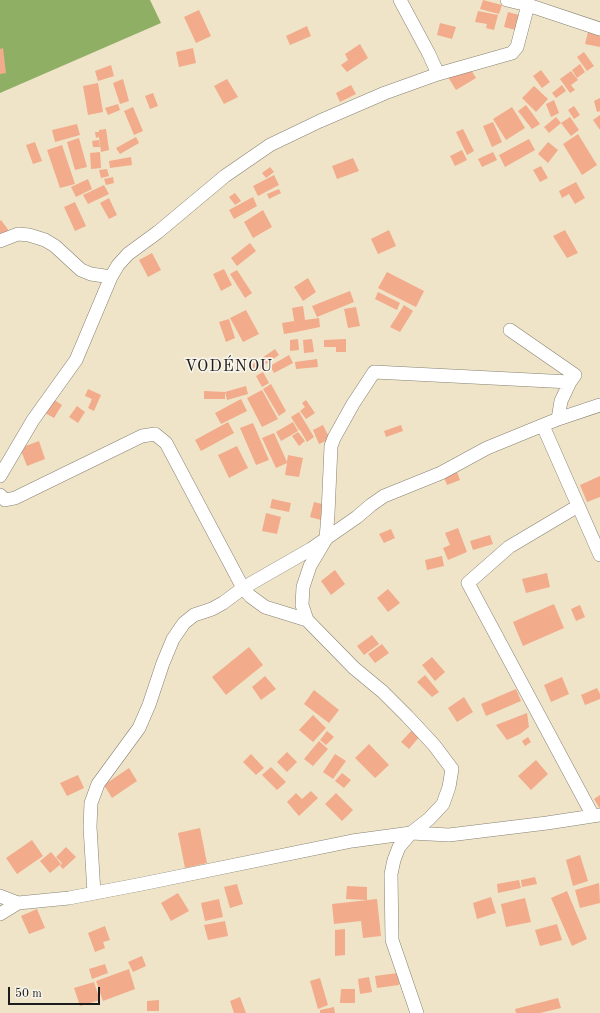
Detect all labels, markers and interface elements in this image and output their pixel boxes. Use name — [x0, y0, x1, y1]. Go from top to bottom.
district label: VODÉNOU — [185, 357, 273, 377]
scale bar — [10, 979, 102, 1005]
text: 50 m — [15, 988, 42, 1000]

